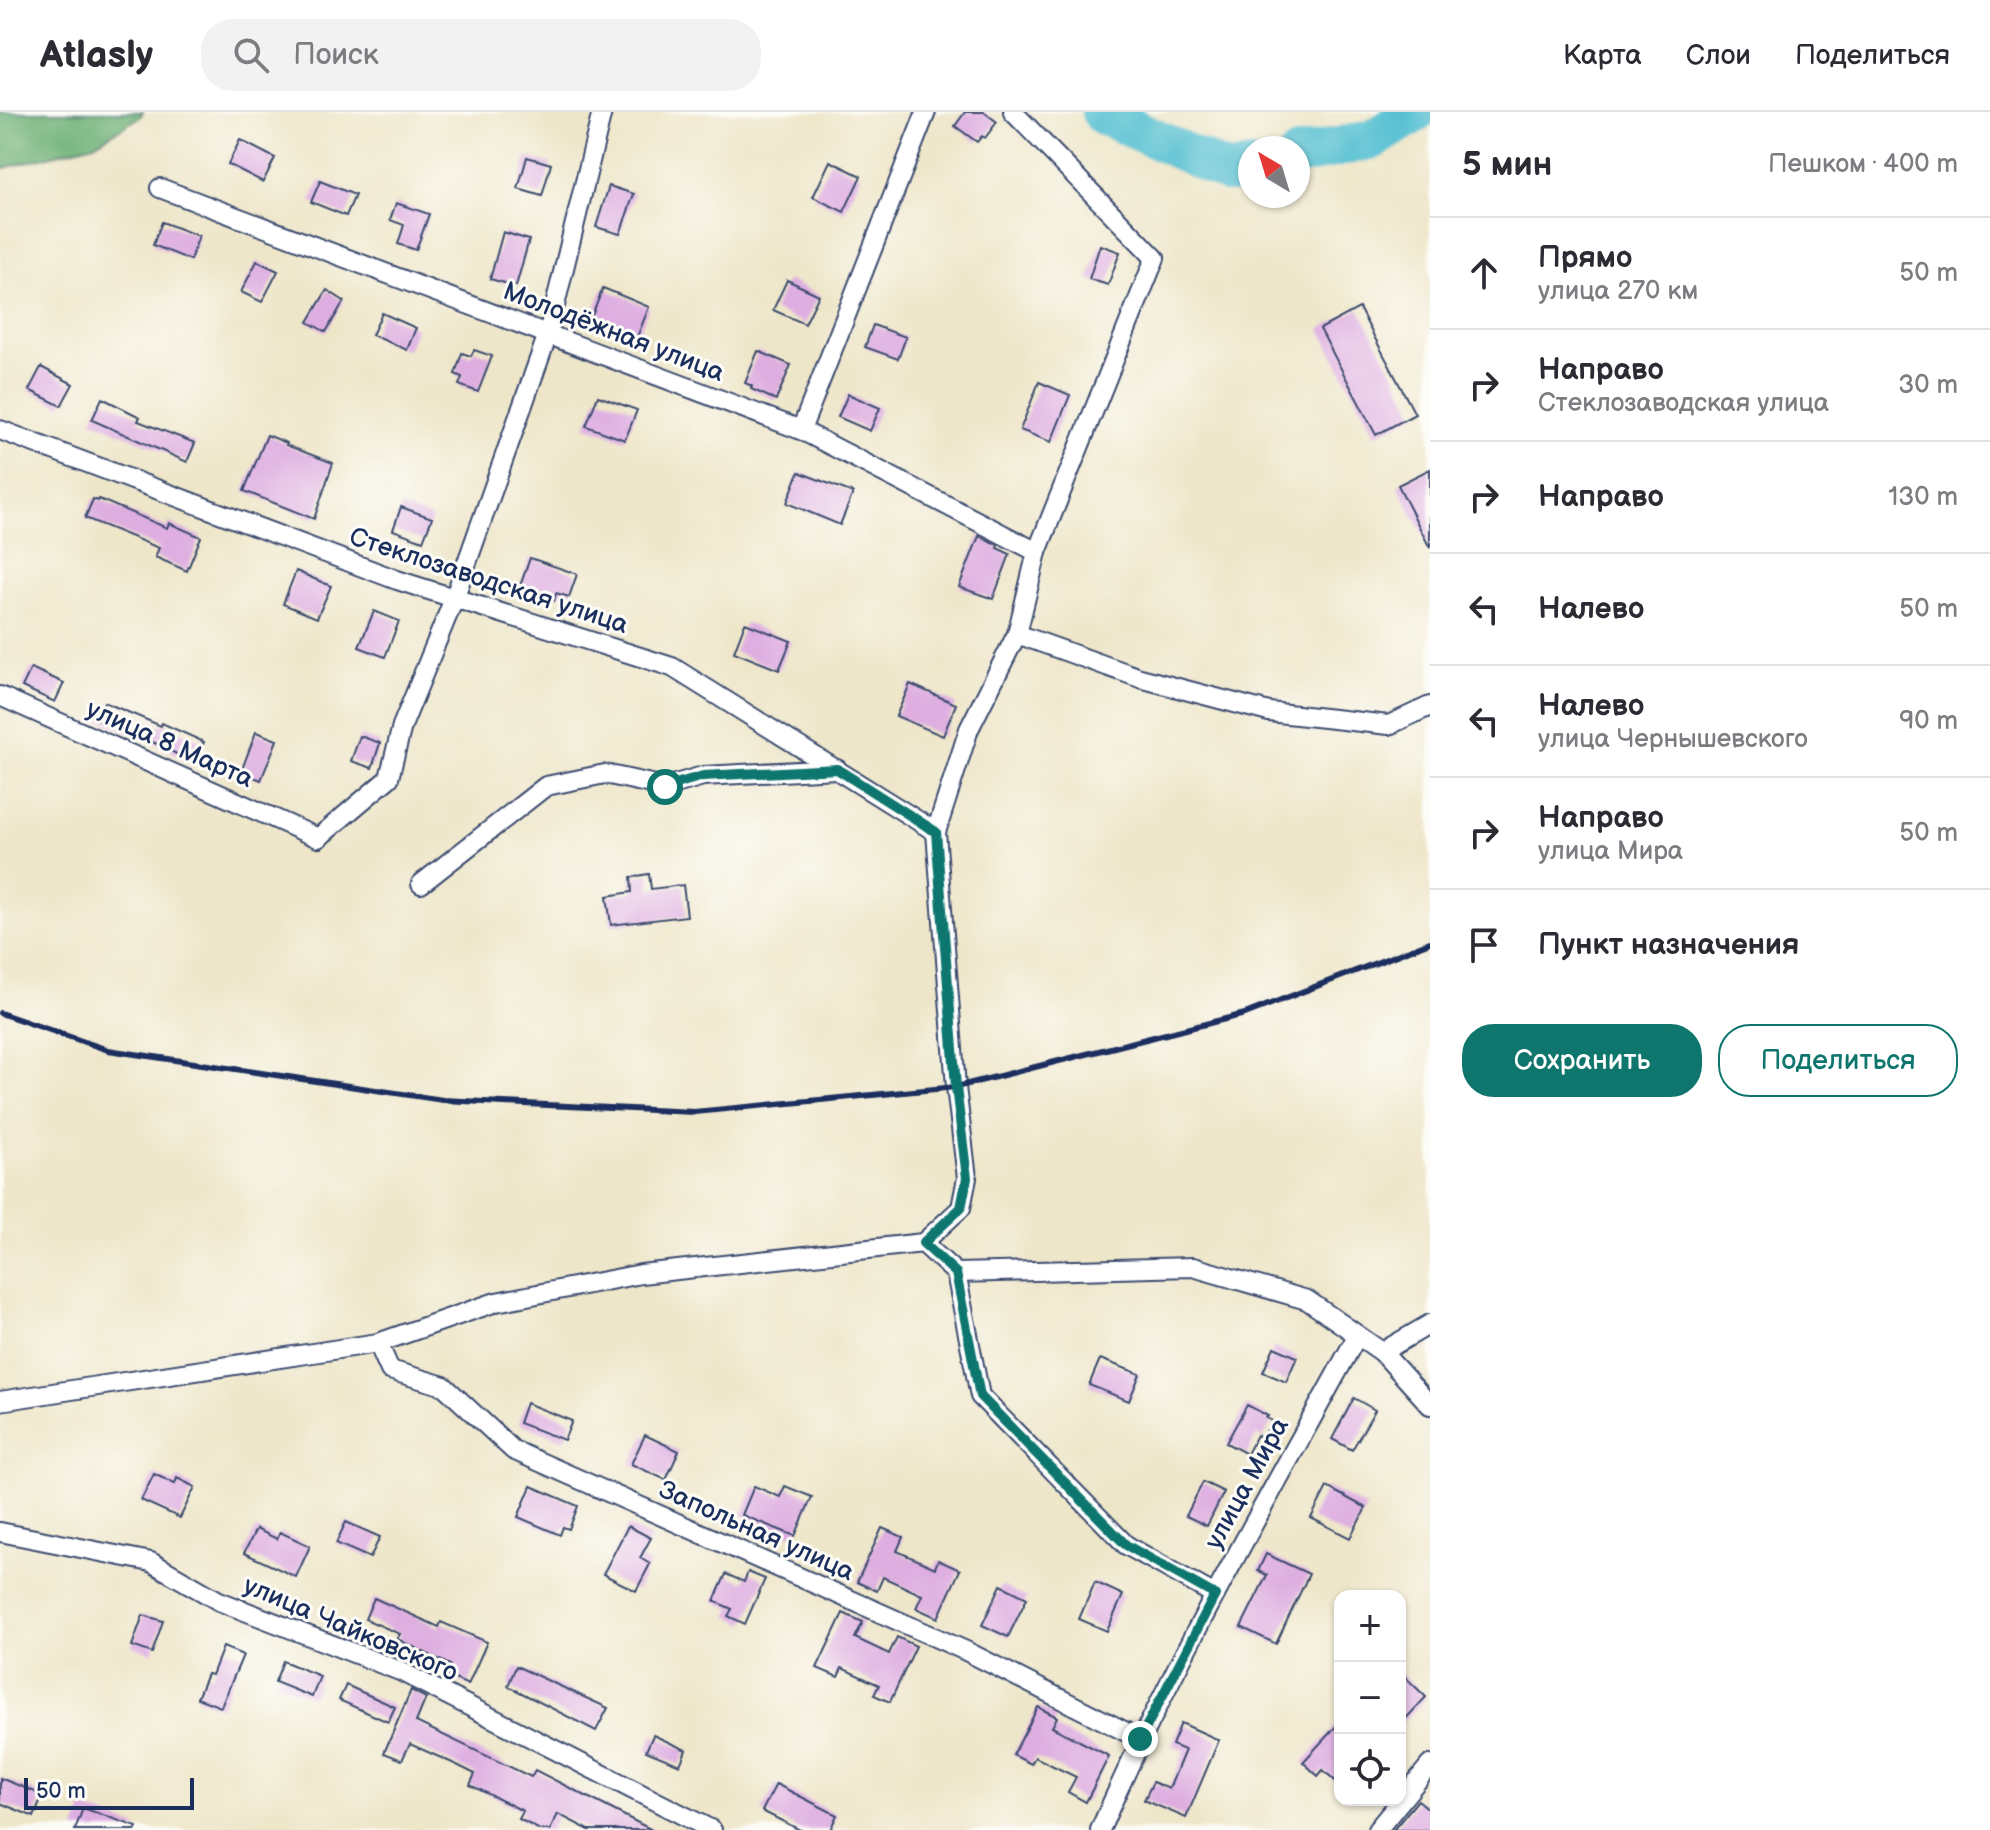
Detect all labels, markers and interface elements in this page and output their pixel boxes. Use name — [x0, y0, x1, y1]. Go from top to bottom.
search box — [201, 19, 761, 91]
text: Atlasly — [40, 33, 153, 78]
icon: search — [229, 33, 273, 77]
text: Поиск — [293, 37, 379, 73]
text: Карта — [1563, 39, 1642, 72]
text: Слои — [1686, 39, 1751, 72]
text: Поделиться — [1795, 39, 1950, 72]
north arrow — [1238, 136, 1310, 208]
text: 5 мин — [1462, 144, 1552, 185]
text: Пешком · 400 m — [1768, 149, 1958, 180]
text: Прямо — [1538, 240, 1632, 276]
icon: ahead — [1462, 251, 1506, 295]
text: 50 m — [1899, 258, 1958, 289]
street label: Молодёжная улица — [499, 276, 728, 389]
text: улица 270 км — [1538, 276, 1698, 307]
text: Направо — [1538, 352, 1664, 388]
icon: right — [1462, 363, 1506, 407]
text: 30 m — [1898, 370, 1958, 401]
text: Стеклозаводская улица — [1538, 388, 1829, 419]
icon: right — [1462, 475, 1506, 519]
text: Направо — [1538, 479, 1664, 515]
text: 130 m — [1888, 482, 1958, 513]
street label: Стеклозаводская улица — [345, 522, 632, 641]
icon: left — [1462, 587, 1506, 631]
text: Налево — [1538, 591, 1644, 627]
text: 50 m — [1899, 594, 1958, 625]
text: Налево — [1538, 688, 1644, 724]
street label: улица 8 Марта — [81, 694, 258, 795]
icon: left — [1462, 699, 1506, 743]
text: 90 m — [1899, 706, 1958, 737]
text: улица Чернышевского — [1538, 724, 1808, 755]
route start — [647, 769, 683, 805]
text: Направо — [1538, 800, 1664, 836]
icon: right — [1462, 811, 1506, 855]
text: 50 m — [1899, 818, 1958, 849]
text: улица Мира — [1538, 836, 1683, 867]
icon: arrive — [1462, 923, 1506, 967]
text: Пункт назначения — [1538, 927, 1799, 963]
button: Сохранить — [1462, 1024, 1702, 1097]
button: Поделиться — [1718, 1024, 1958, 1097]
street label: улица Мира — [1199, 1413, 1296, 1555]
street label: Запольная улица — [654, 1474, 859, 1588]
street label: улица Чайковского — [239, 1570, 462, 1689]
map controls — [1334, 1590, 1406, 1806]
button: + — [1334, 1590, 1406, 1662]
button: − — [1334, 1662, 1406, 1734]
route end — [1122, 1721, 1158, 1757]
button: locate — [1334, 1734, 1406, 1806]
scale bar — [24, 1774, 194, 1810]
text: 50 m — [36, 1778, 86, 1805]

